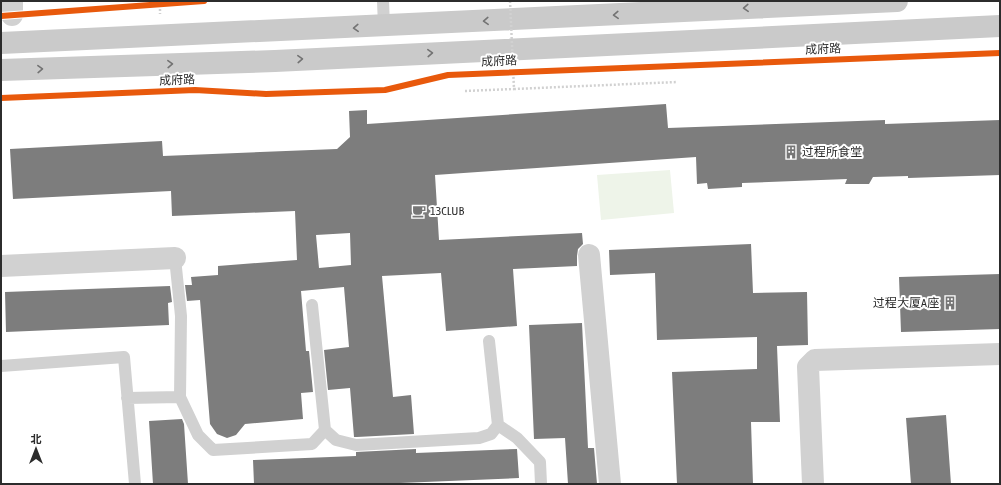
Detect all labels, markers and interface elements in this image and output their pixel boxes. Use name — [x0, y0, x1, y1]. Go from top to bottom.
one-way arrow — [743, 4, 749, 13]
one-way arrow — [613, 10, 619, 19]
one-way arrow — [483, 17, 489, 26]
one-way arrow — [353, 23, 359, 32]
street label: 成府路 — [805, 41, 841, 57]
one-way arrow — [427, 49, 433, 57]
street label: 成府路 — [481, 53, 517, 69]
one-way arrow — [297, 55, 303, 64]
one-way arrow — [167, 60, 173, 68]
one-way arrow — [37, 65, 43, 73]
street label: 成府路 — [159, 72, 195, 88]
building icon: 过程所食堂 — [783, 144, 799, 160]
place label: 过程所食堂 — [802, 145, 862, 159]
cafe icon: 13CLUB — [411, 203, 427, 219]
place label: 13CLUB — [430, 204, 464, 218]
building icon: 过程大厦A座 — [942, 295, 958, 311]
place label: 过程大厦A座 — [873, 296, 939, 310]
north arrow — [16, 429, 56, 469]
text: 北 — [31, 433, 42, 445]

